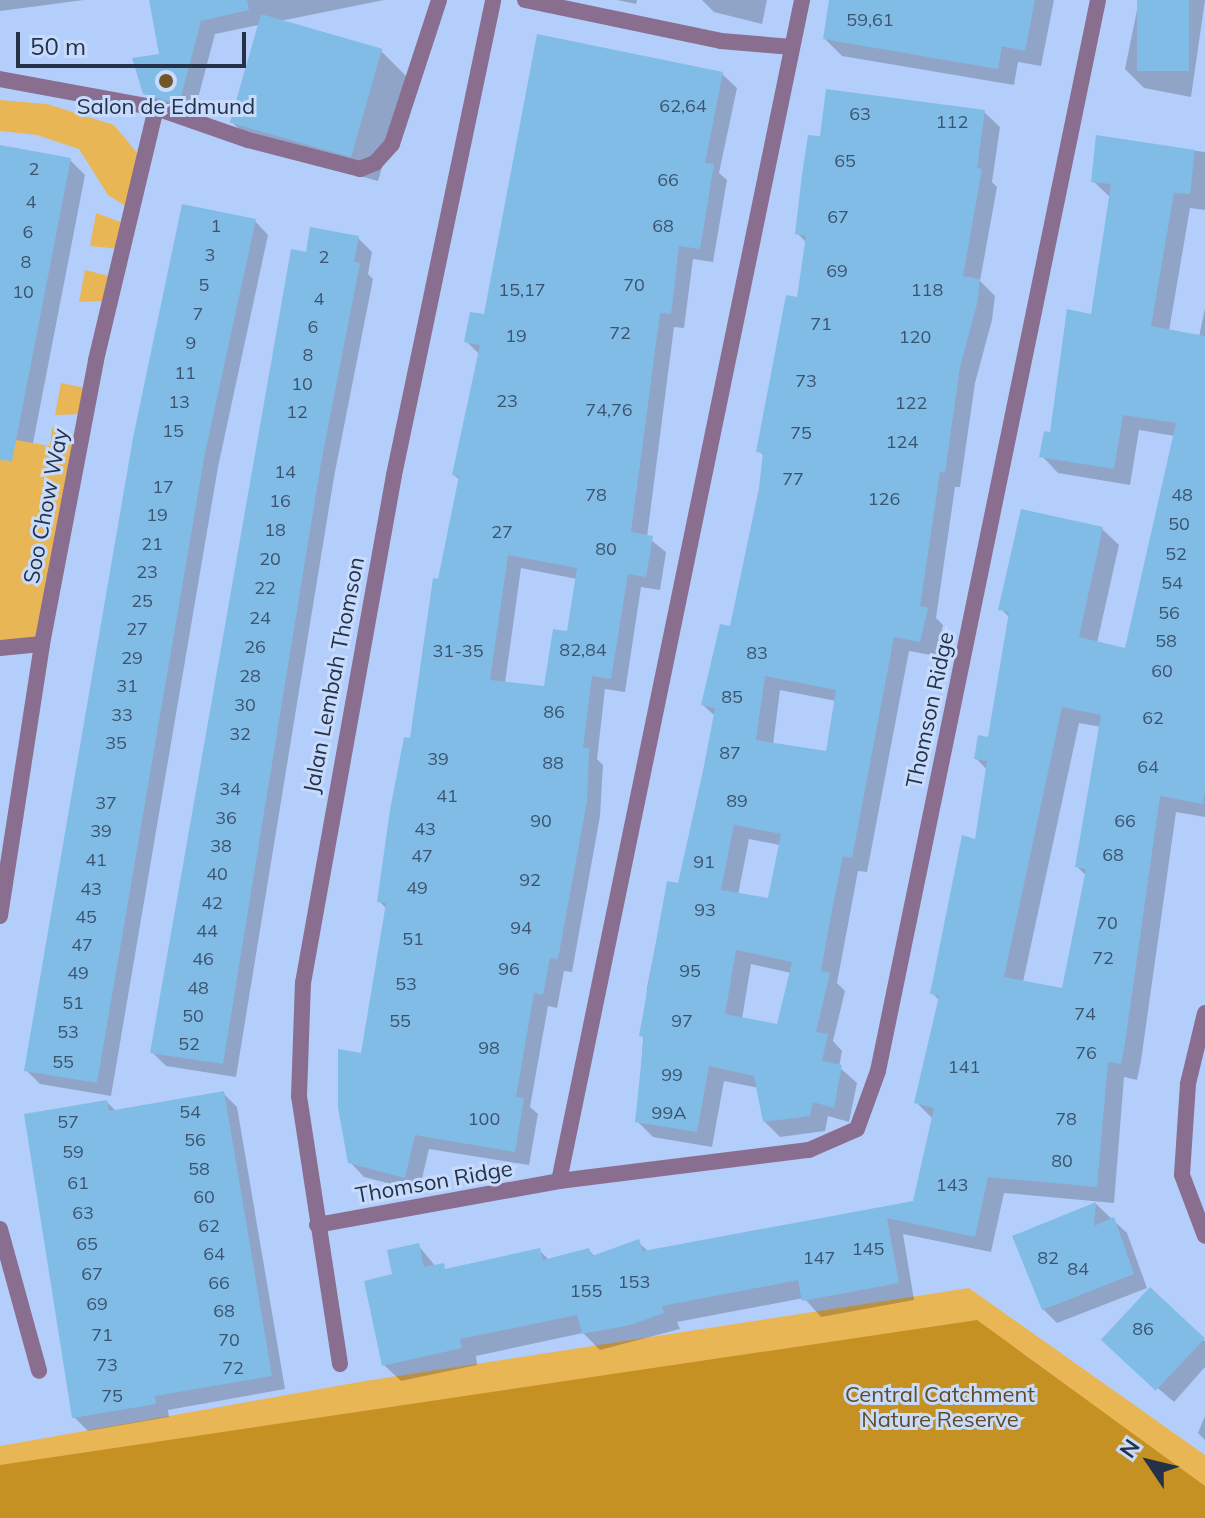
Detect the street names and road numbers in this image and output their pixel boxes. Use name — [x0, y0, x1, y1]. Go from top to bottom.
street label: Soo Chow Way — [18, 426, 74, 586]
street label: Jalan Lembah Thomson — [298, 555, 370, 795]
street label: Thomson Ridge — [901, 629, 959, 791]
street label: Thomson Ridge — [353, 1155, 515, 1209]

